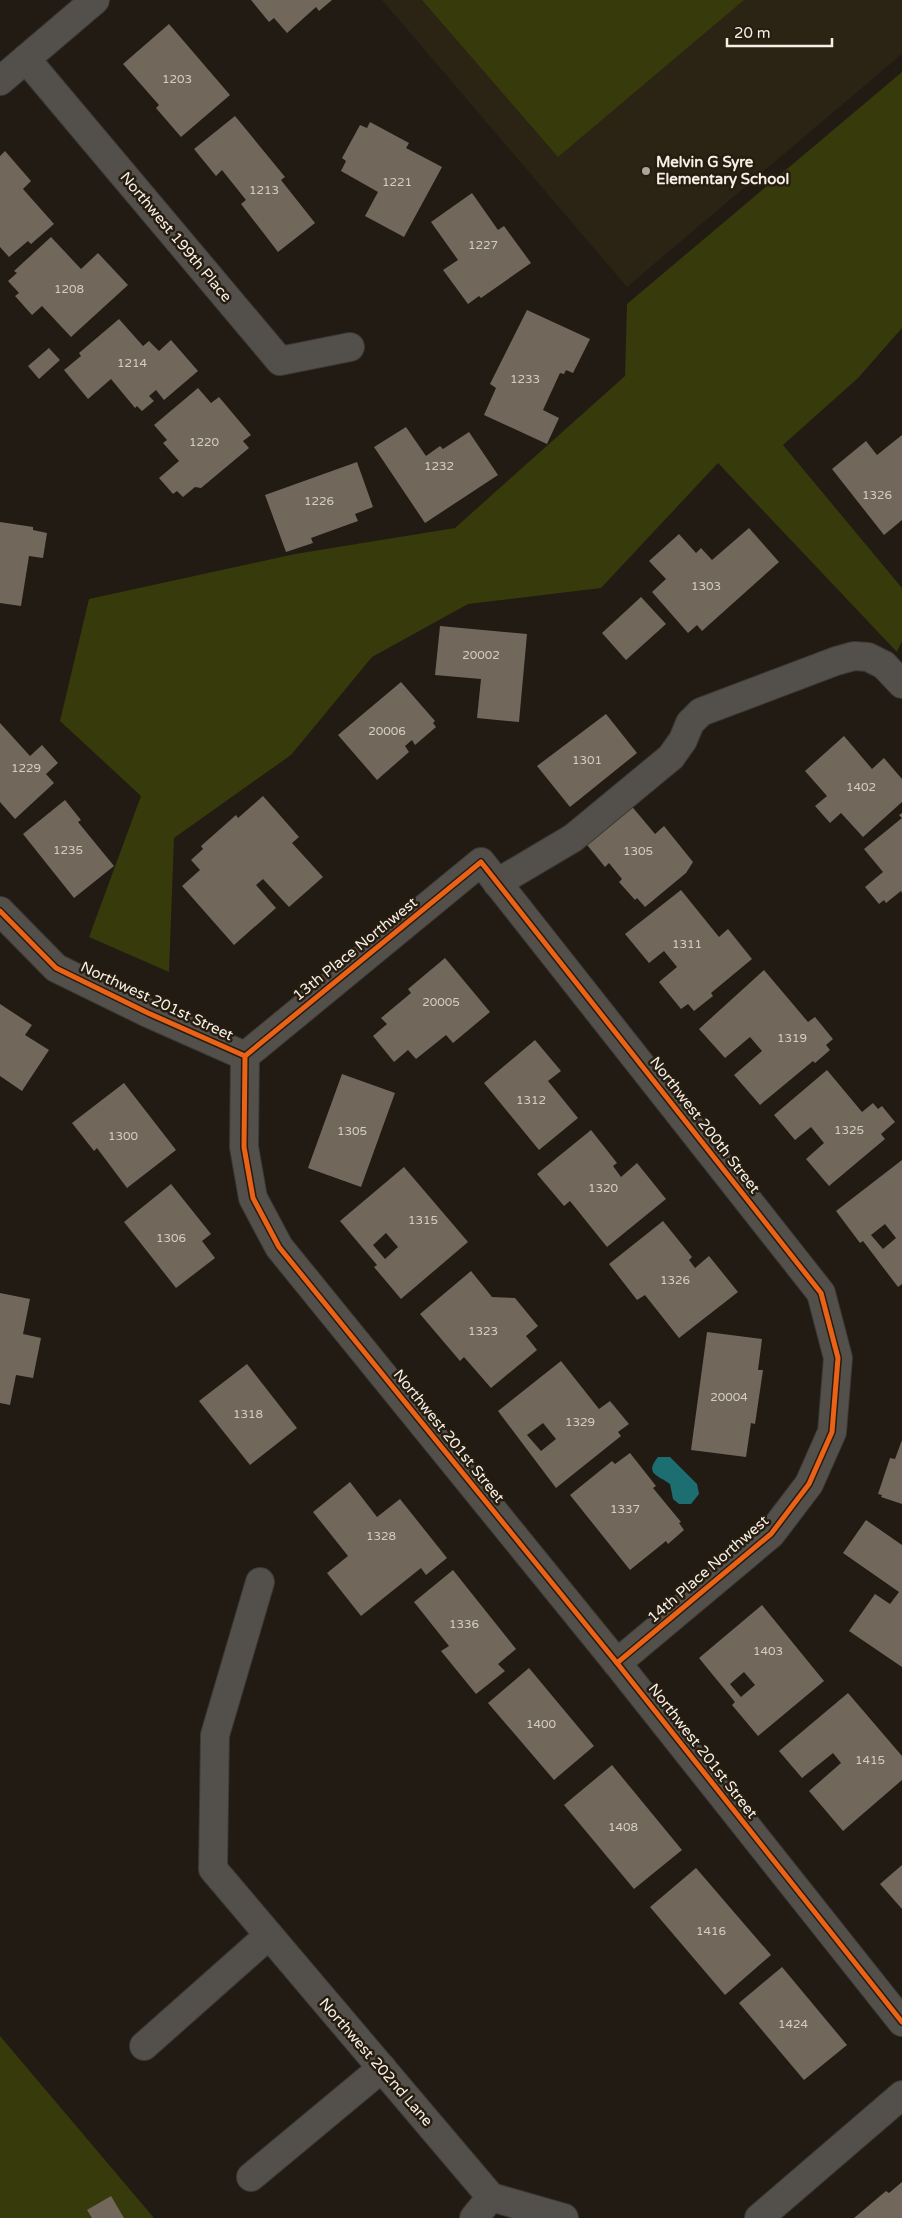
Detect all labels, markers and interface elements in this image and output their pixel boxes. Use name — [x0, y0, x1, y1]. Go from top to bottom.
scale bar — [727, 15, 832, 47]
text: 20 m — [734, 24, 771, 42]
house number: 1203 — [162, 72, 192, 86]
place label: Melvin G Syre Elementary School — [656, 153, 789, 189]
marker: Melvin G Syre Elementary School — [640, 165, 652, 177]
street label: Northwest 199th Place — [116, 168, 236, 306]
house number: 1221 — [382, 175, 412, 189]
house number: 1213 — [249, 183, 279, 197]
house number: 1227 — [468, 238, 498, 252]
house number: 1208 — [54, 282, 84, 296]
house number: 1214 — [117, 356, 148, 370]
house number: 1233 — [510, 372, 540, 386]
house number: 1220 — [189, 435, 220, 449]
house number: 1232 — [424, 459, 454, 473]
house number: 1326 — [862, 488, 892, 502]
house number: 1226 — [304, 494, 334, 508]
house number: 1303 — [691, 579, 721, 593]
house number: 20002 — [462, 648, 500, 662]
house number: 20006 — [368, 724, 406, 738]
house number: 1301 — [572, 753, 602, 767]
house number: 1229 — [11, 761, 41, 775]
house number: 1402 — [846, 780, 876, 794]
house number: 1235 — [53, 843, 83, 857]
house number: 1305 — [623, 844, 653, 858]
street label: 13th Place Northwest — [289, 893, 421, 1005]
house number: 1311 — [672, 937, 702, 951]
street label: Northwest 201st Street — [78, 958, 236, 1044]
house number: 20005 — [422, 995, 460, 1009]
house number: 1319 — [777, 1031, 807, 1045]
street label: Northwest 200th Street — [646, 1053, 764, 1197]
house number: 1312 — [516, 1093, 546, 1107]
house number: 1325 — [834, 1123, 864, 1137]
house number: 1305 — [337, 1124, 367, 1138]
house number: 1300 — [108, 1129, 139, 1143]
house number: 1320 — [588, 1181, 619, 1195]
house number: 1315 — [408, 1213, 438, 1227]
house number: 1306 — [156, 1231, 186, 1245]
house number: 1326 — [660, 1273, 690, 1287]
house number: 1323 — [468, 1324, 498, 1338]
street label: Northwest 201st Street — [390, 1366, 509, 1507]
house number: 20004 — [710, 1390, 748, 1404]
house number: 1318 — [233, 1407, 263, 1421]
house number: 1329 — [565, 1415, 595, 1429]
house number: 1337 — [610, 1502, 640, 1516]
street label: 14th Place Northwest — [644, 1511, 772, 1627]
house number: 1328 — [366, 1529, 396, 1543]
house number: 1336 — [449, 1617, 479, 1631]
house number: 1403 — [753, 1644, 783, 1658]
street label: Northwest 201st Street — [645, 1680, 761, 1822]
house number: 1400 — [526, 1717, 557, 1731]
house number: 1415 — [855, 1753, 885, 1767]
house number: 1408 — [608, 1820, 638, 1834]
house number: 1416 — [696, 1924, 726, 1938]
street label: Northwest 202nd Lane — [315, 1994, 437, 2130]
house number: 1424 — [778, 2017, 809, 2031]

